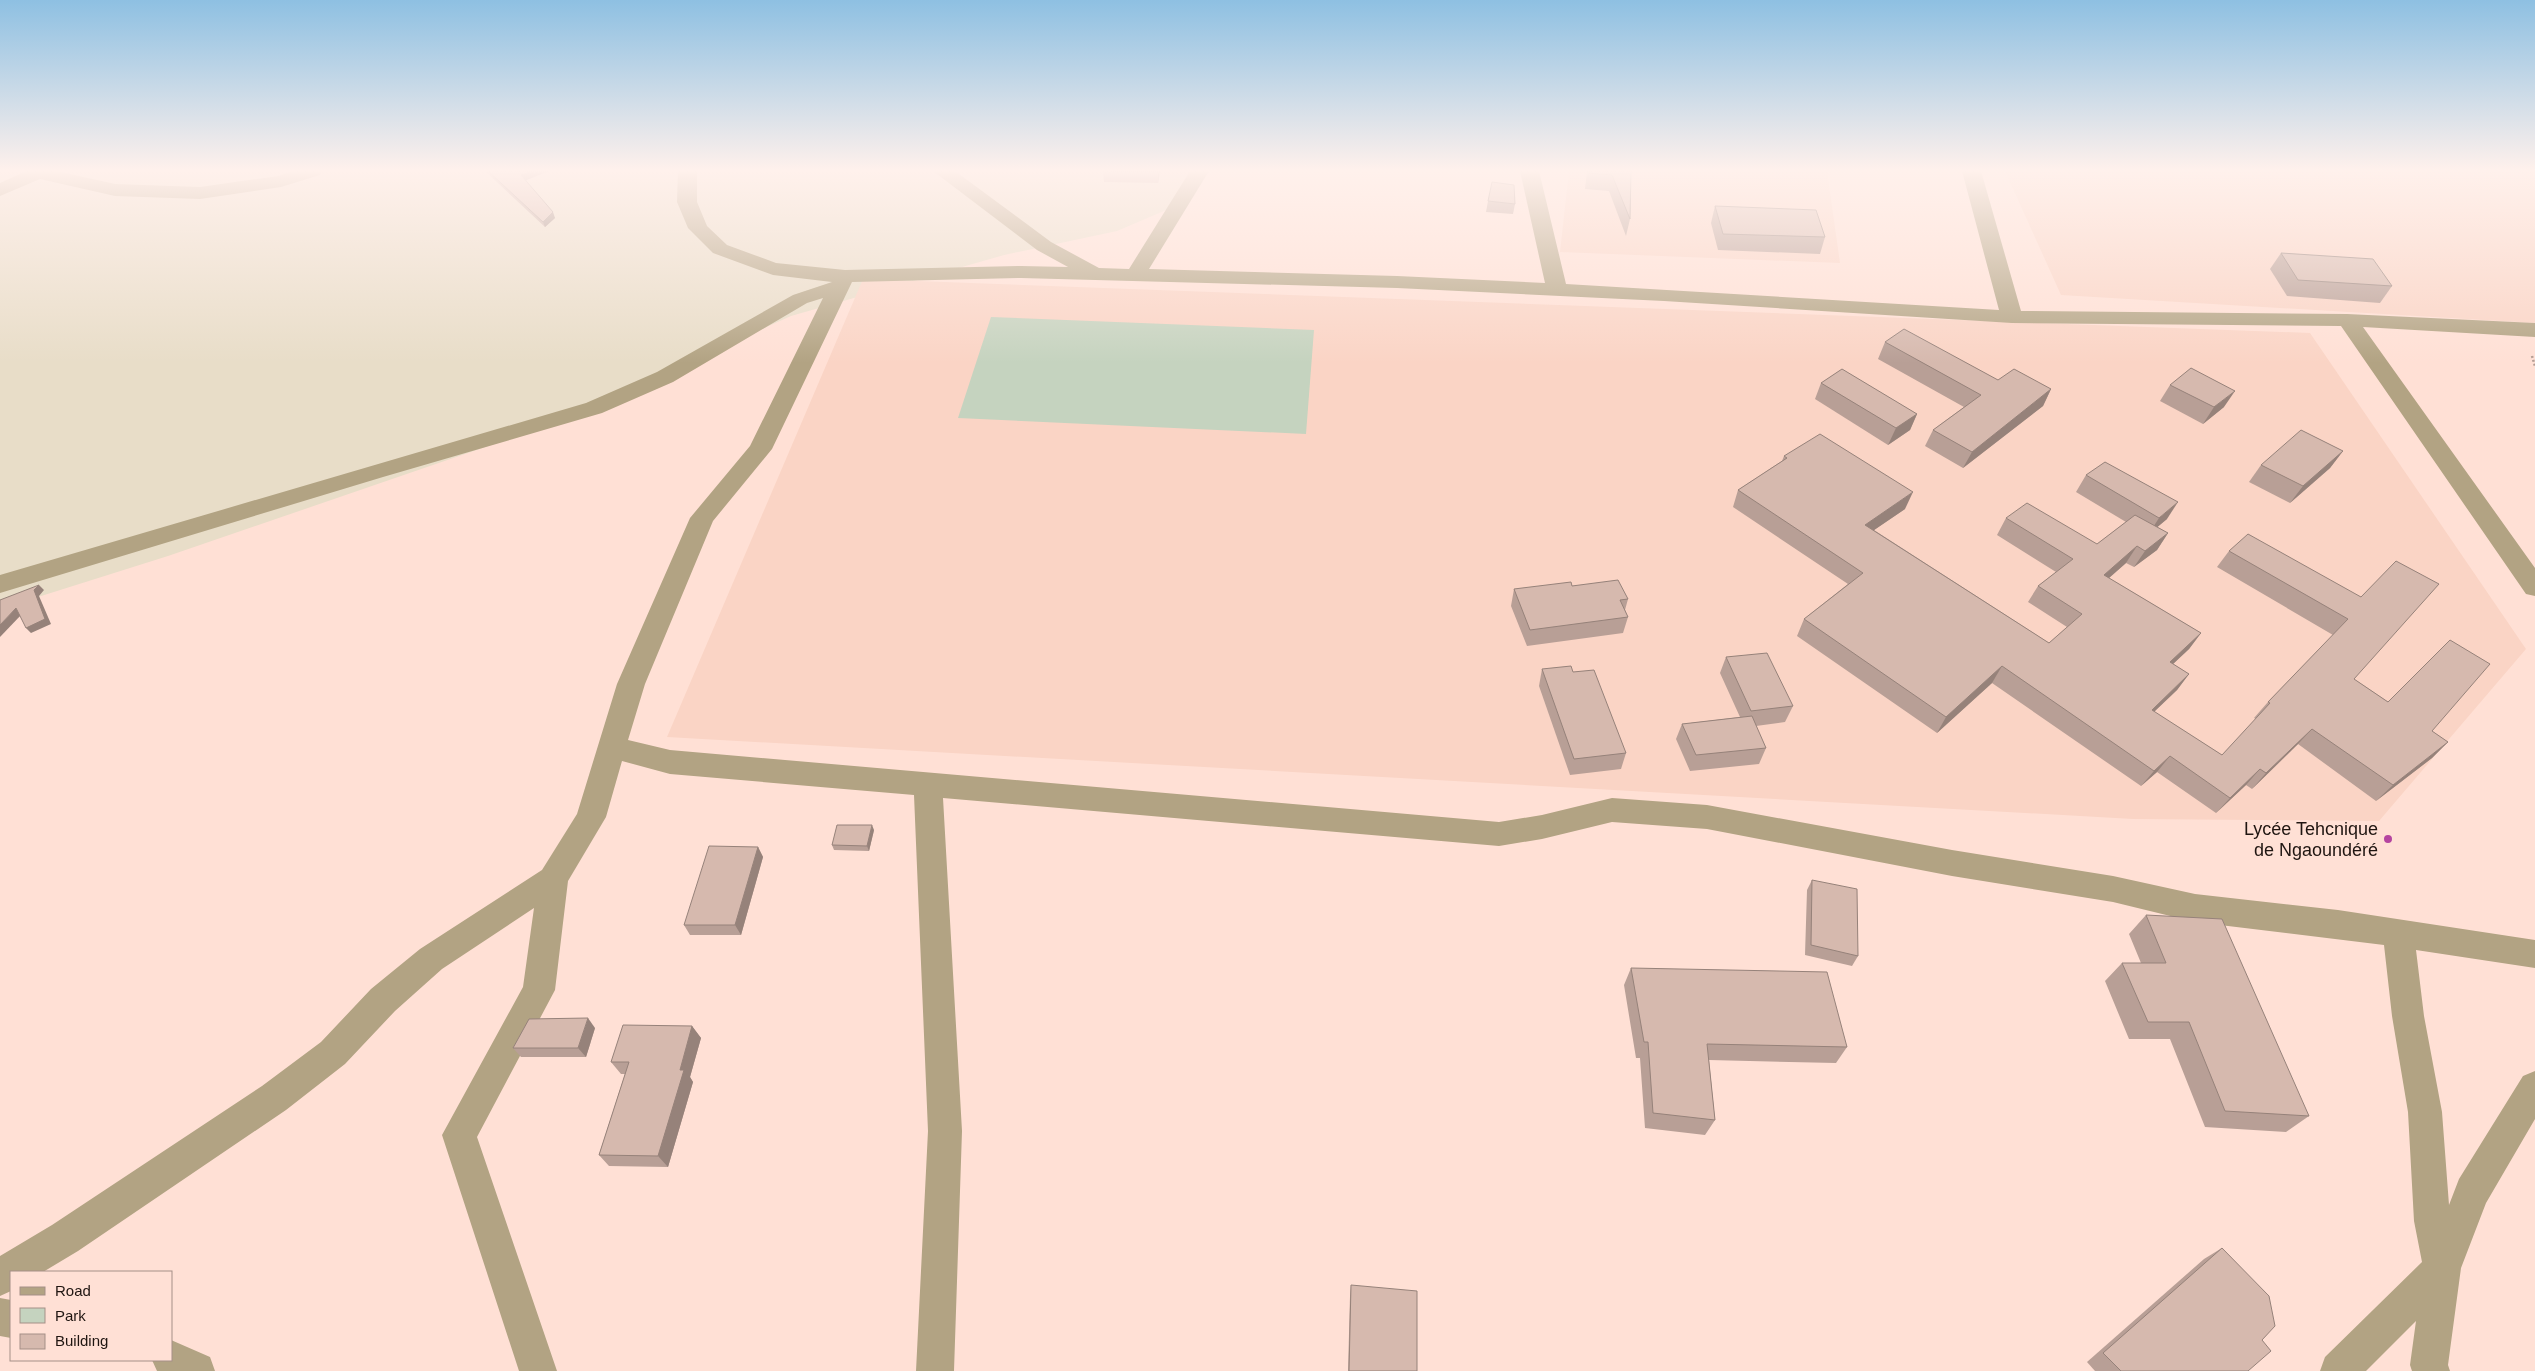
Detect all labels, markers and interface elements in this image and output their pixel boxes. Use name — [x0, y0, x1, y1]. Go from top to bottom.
place label: Lycée Tehcnique de Ngaoundéré — [2244, 819, 2378, 860]
marker: Lycée Tehcnique de Ngaoundéré — [2382, 833, 2394, 845]
legend — [10, 1271, 172, 1361]
text: Road — [55, 1282, 91, 1299]
text: Park — [55, 1307, 86, 1324]
text: Building — [55, 1332, 108, 1349]

